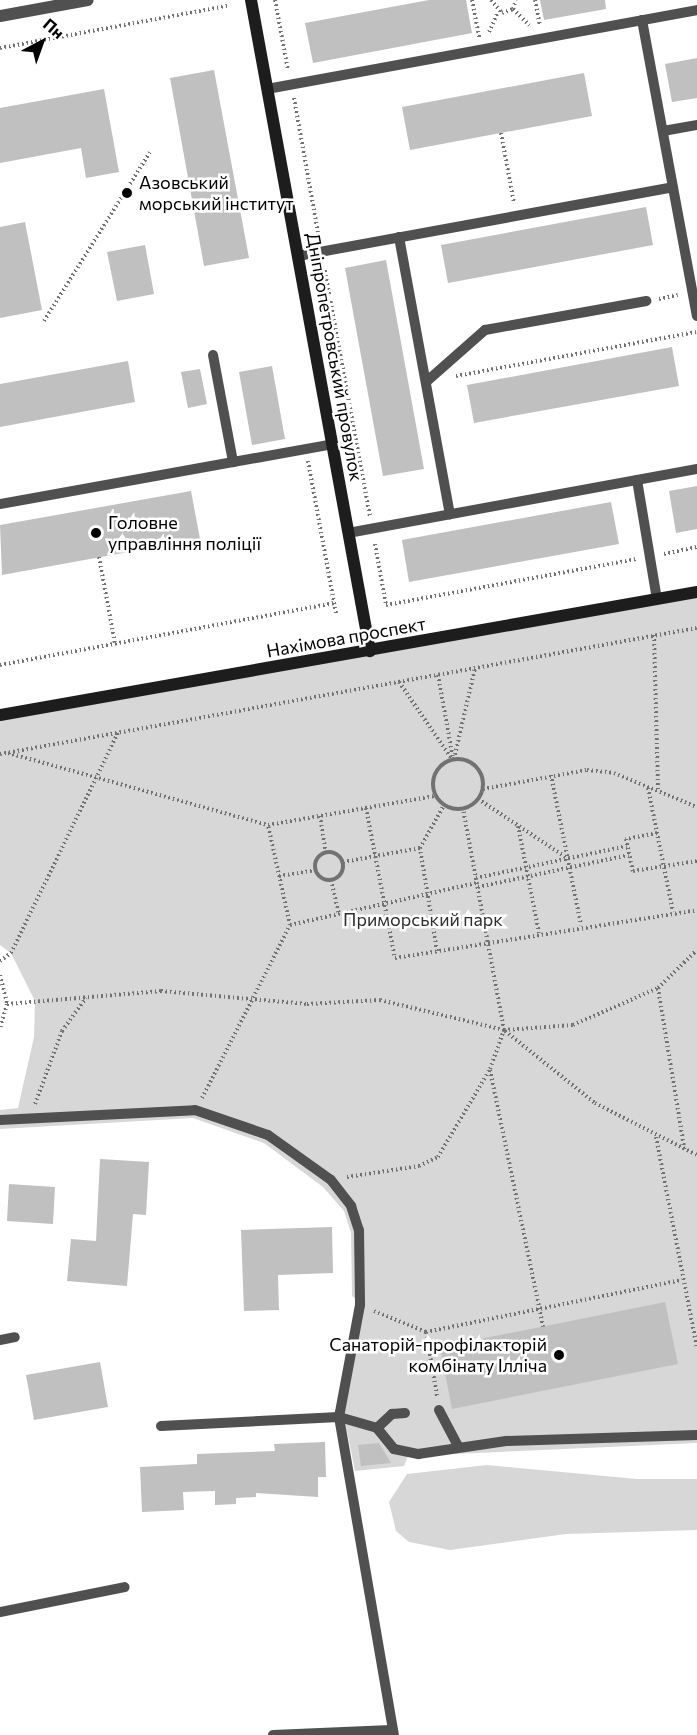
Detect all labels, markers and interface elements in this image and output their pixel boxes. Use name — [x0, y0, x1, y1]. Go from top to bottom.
north arrow — [12, 12, 72, 72]
text: Пн — [40, 14, 68, 42]
place label: Азовський морський інститут — [139, 172, 294, 214]
marker: Азовський морський інститут — [120, 186, 134, 200]
street label: Дніпропетровський провулок — [302, 231, 368, 483]
place label: Головне управління поліції — [108, 512, 261, 554]
marker: Головне управління поліції — [89, 526, 103, 540]
street label: Нахімова проспект — [265, 612, 427, 662]
park label: Приморський парк — [343, 908, 503, 930]
place label: Санаторій-профілакторій комбінату Ілліча — [329, 1334, 547, 1376]
marker: Санаторій-профілакторій комбінату Ілліча — [552, 1348, 566, 1362]

